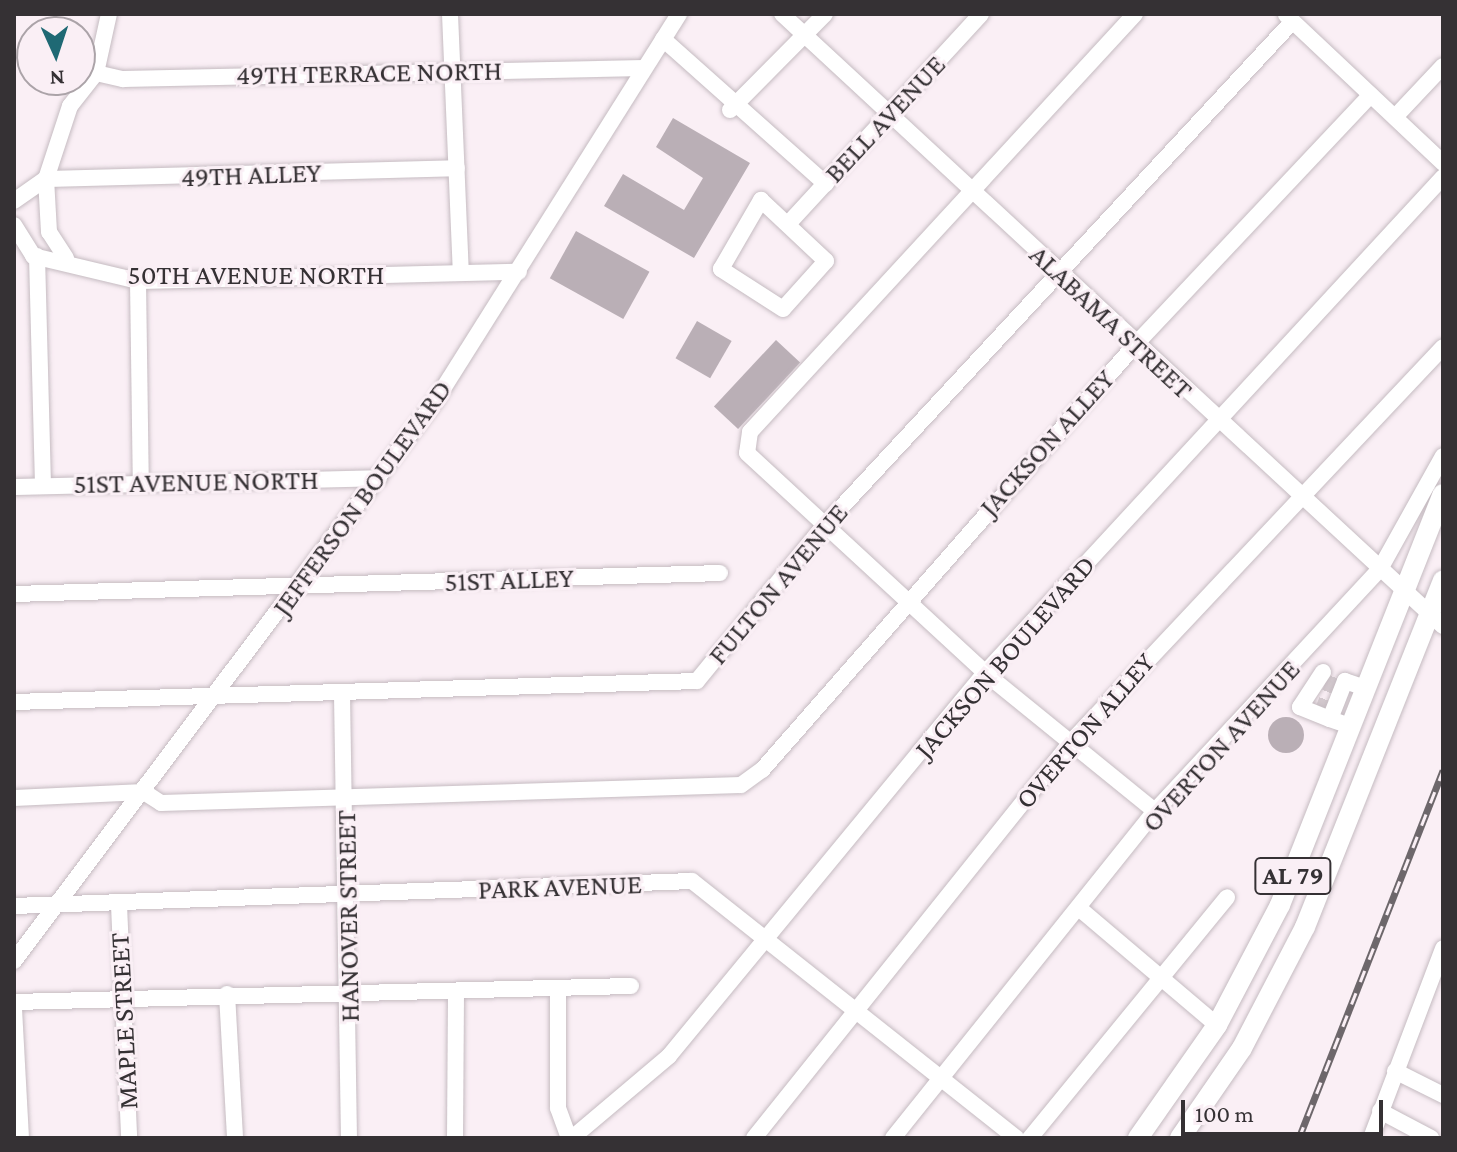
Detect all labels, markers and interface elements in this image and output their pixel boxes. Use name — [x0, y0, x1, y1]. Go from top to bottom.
north arrow — [16, 16, 96, 96]
street label: BELL AVENUE — [817, 48, 953, 190]
street label: 49TH TERRACE NORTH — [236, 54, 502, 92]
text: N — [49, 66, 65, 91]
street label: 49TH ALLEY — [180, 156, 322, 194]
street label: ALABAMA STREET — [1023, 238, 1199, 406]
street label: 50TH AVENUE NORTH — [128, 258, 384, 292]
street label: JACKSON ALLEY — [972, 363, 1122, 523]
street label: JEFFERSON BOULEVARD — [265, 374, 459, 622]
street label: 51ST AVENUE NORTH — [73, 463, 319, 501]
street label: FULTON AVENUE — [701, 497, 855, 671]
street label: JACKSON BOULEVARD — [908, 549, 1102, 765]
street label: 51ST ALLEY — [444, 561, 574, 599]
street label: OVERTON ALLEY — [1008, 646, 1162, 816]
street label: OVERTON AVENUE — [1135, 653, 1307, 839]
street label: HANOVER STREET — [329, 810, 367, 1022]
road number: AL 79 — [1253, 854, 1333, 898]
street label: PARK AVENUE — [477, 867, 643, 907]
street label: MAPLE STREET — [103, 932, 145, 1110]
scale bar — [1185, 1084, 1387, 1134]
text: 100 m — [1195, 1100, 1254, 1127]

